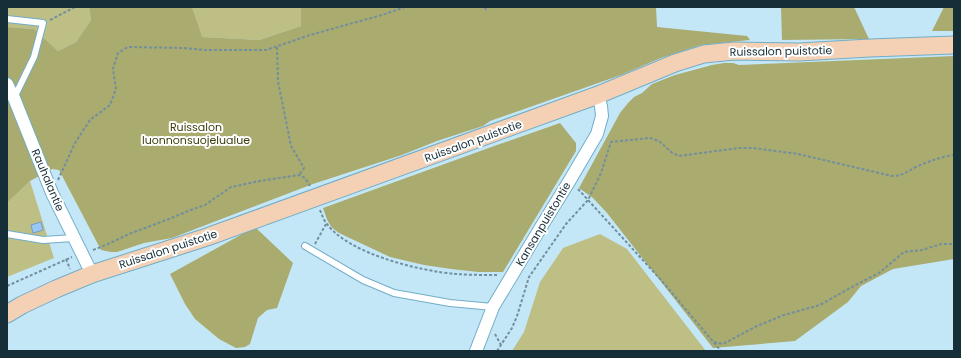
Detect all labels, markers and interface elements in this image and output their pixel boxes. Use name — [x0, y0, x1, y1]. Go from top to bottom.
street label: Ruissalon puistotie — [730, 42, 833, 60]
street label: Ruissalon puistotie — [422, 116, 524, 166]
park label: Ruissalon luonnonsuojelualue — [142, 119, 250, 148]
street label: Rauhalantie — [28, 146, 68, 214]
street label: Kansanpuistontie — [511, 179, 575, 269]
street label: Ruissalon puistotie — [117, 225, 219, 272]

